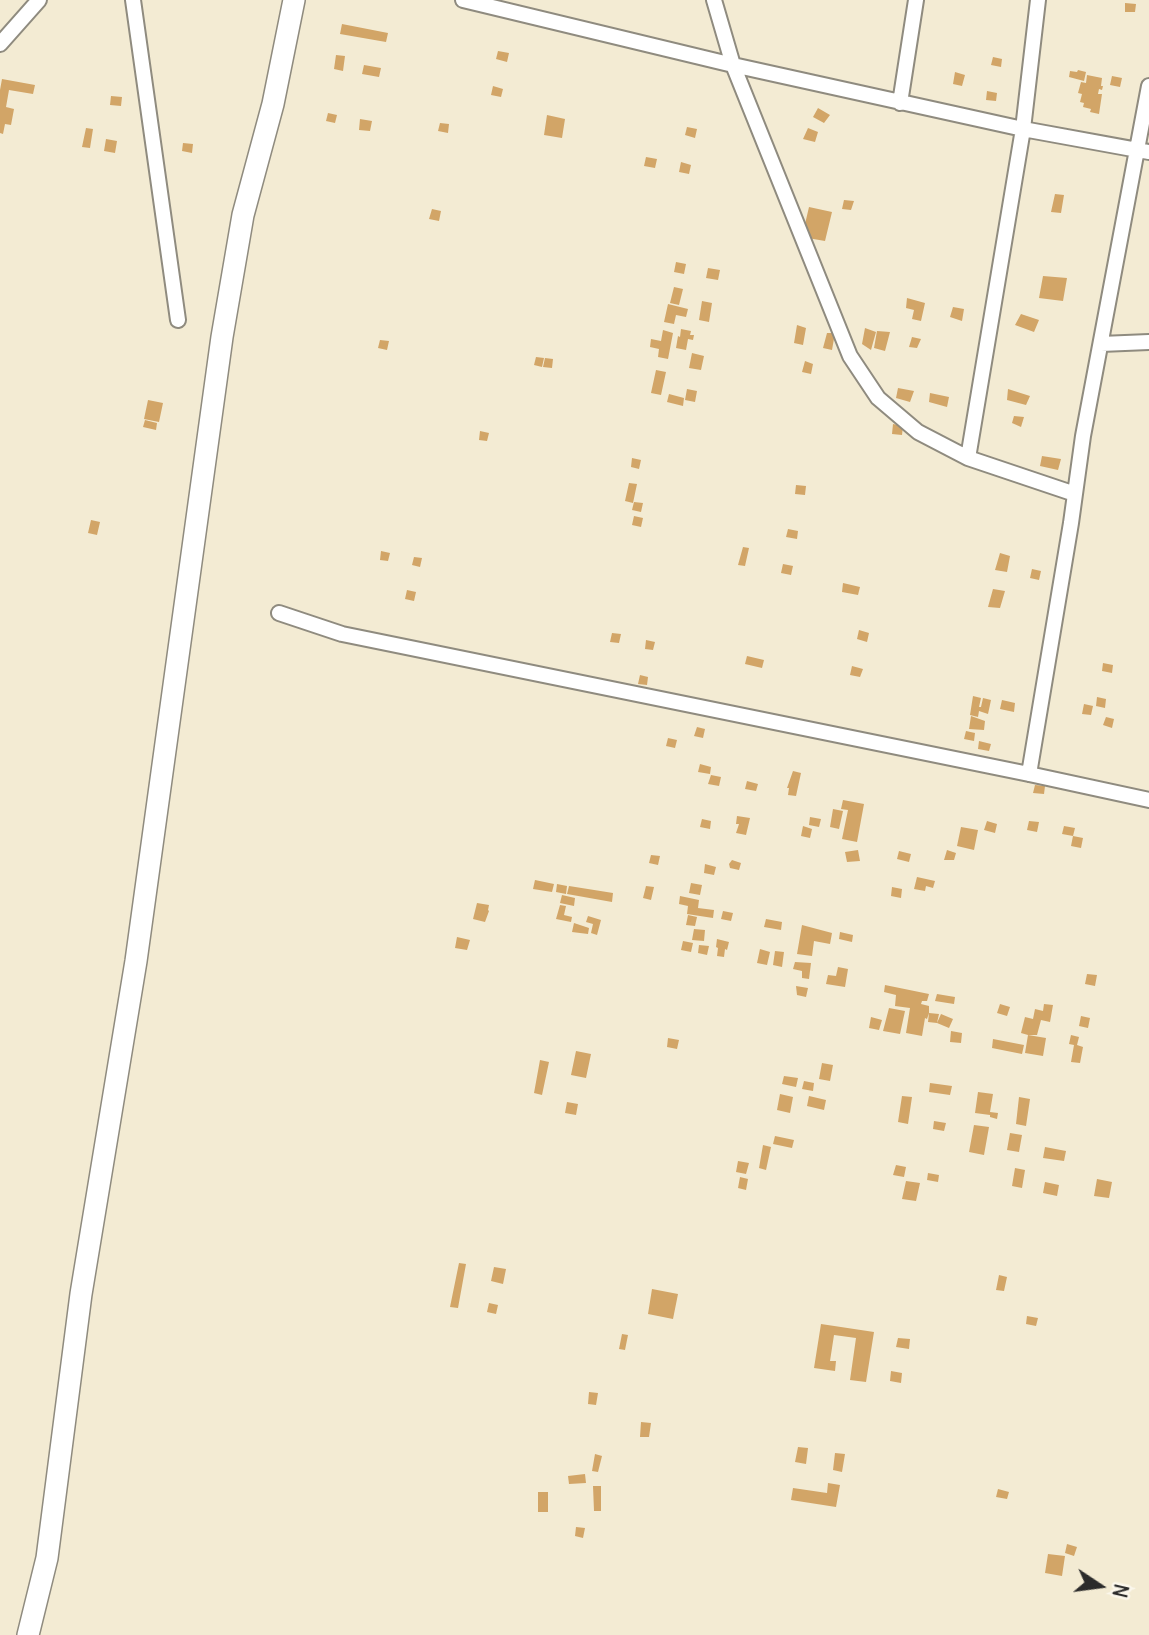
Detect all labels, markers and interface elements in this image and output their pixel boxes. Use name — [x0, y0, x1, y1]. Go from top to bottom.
north arrow — [1065, 1551, 1135, 1621]
text: N — [1107, 1582, 1134, 1600]

